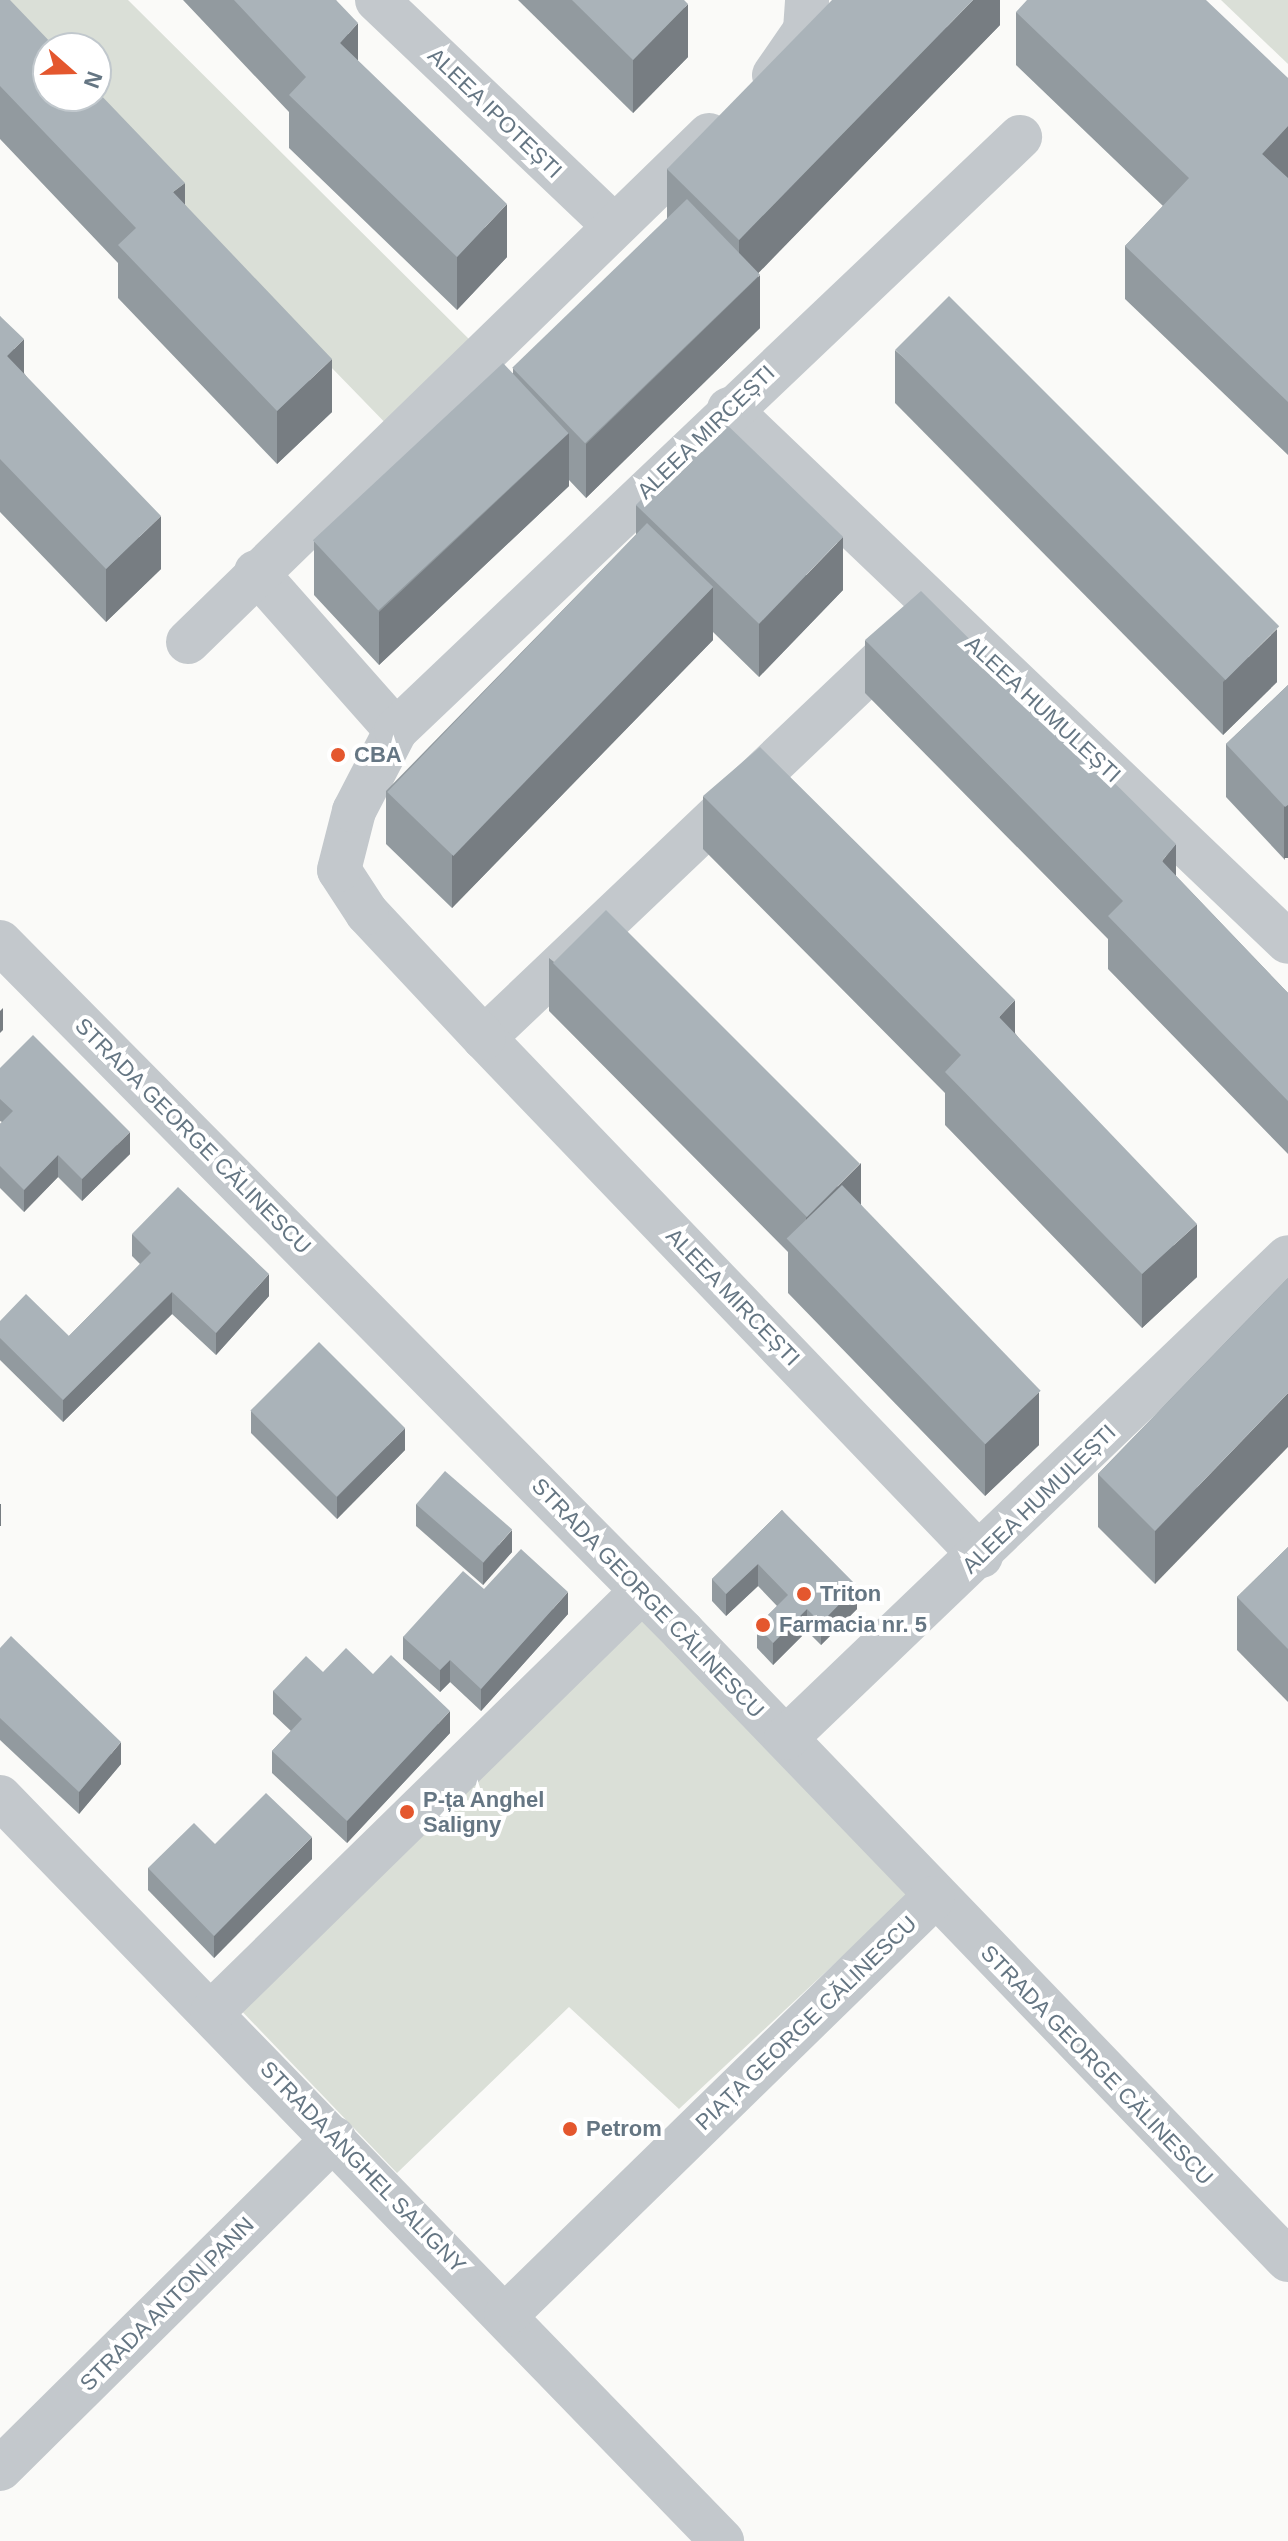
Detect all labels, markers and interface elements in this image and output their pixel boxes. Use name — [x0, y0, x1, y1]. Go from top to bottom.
north arrow — [32, 32, 112, 112]
street label: ALEEA IPOTEȘTI — [422, 42, 568, 184]
text: N — [79, 68, 108, 91]
street label: ALEEA MIRCEȘTI — [631, 359, 781, 505]
street label: ALEEA HUMULEȘTI — [959, 630, 1127, 788]
place label: CBA — [354, 742, 402, 768]
marker: CBA — [329, 746, 347, 764]
street label: STRADA GEORGE CĂLINESCU — [69, 1012, 317, 1260]
street label: ALEEA MIRCEȘTI — [660, 1222, 806, 1372]
street label: ALEEA HUMULEȘTI — [956, 1419, 1122, 1579]
street label: STRADA GEORGE CĂLINESCU — [526, 1472, 770, 1724]
place label: Triton — [820, 1581, 881, 1607]
marker: Triton — [795, 1585, 813, 1603]
place label: Farmacia nr. 5 — [779, 1612, 927, 1638]
marker: Farmacia nr. 5 — [754, 1616, 772, 1634]
place label: P-ța Anghel Saligny — [423, 1786, 545, 1838]
marker: P-ța Anghel Saligny — [398, 1803, 416, 1821]
street label: PIAȚA GEORGE CĂLINESCU — [690, 1910, 922, 2136]
street label: STRADA GEORGE CĂLINESCU — [975, 1939, 1219, 2191]
street label: STRADA ANGHEL SALIGNY — [254, 2054, 472, 2280]
place label: Petrom — [586, 2116, 662, 2142]
marker: Petrom — [561, 2120, 579, 2138]
street label: STRADA ANTON PANN — [74, 2211, 260, 2397]

